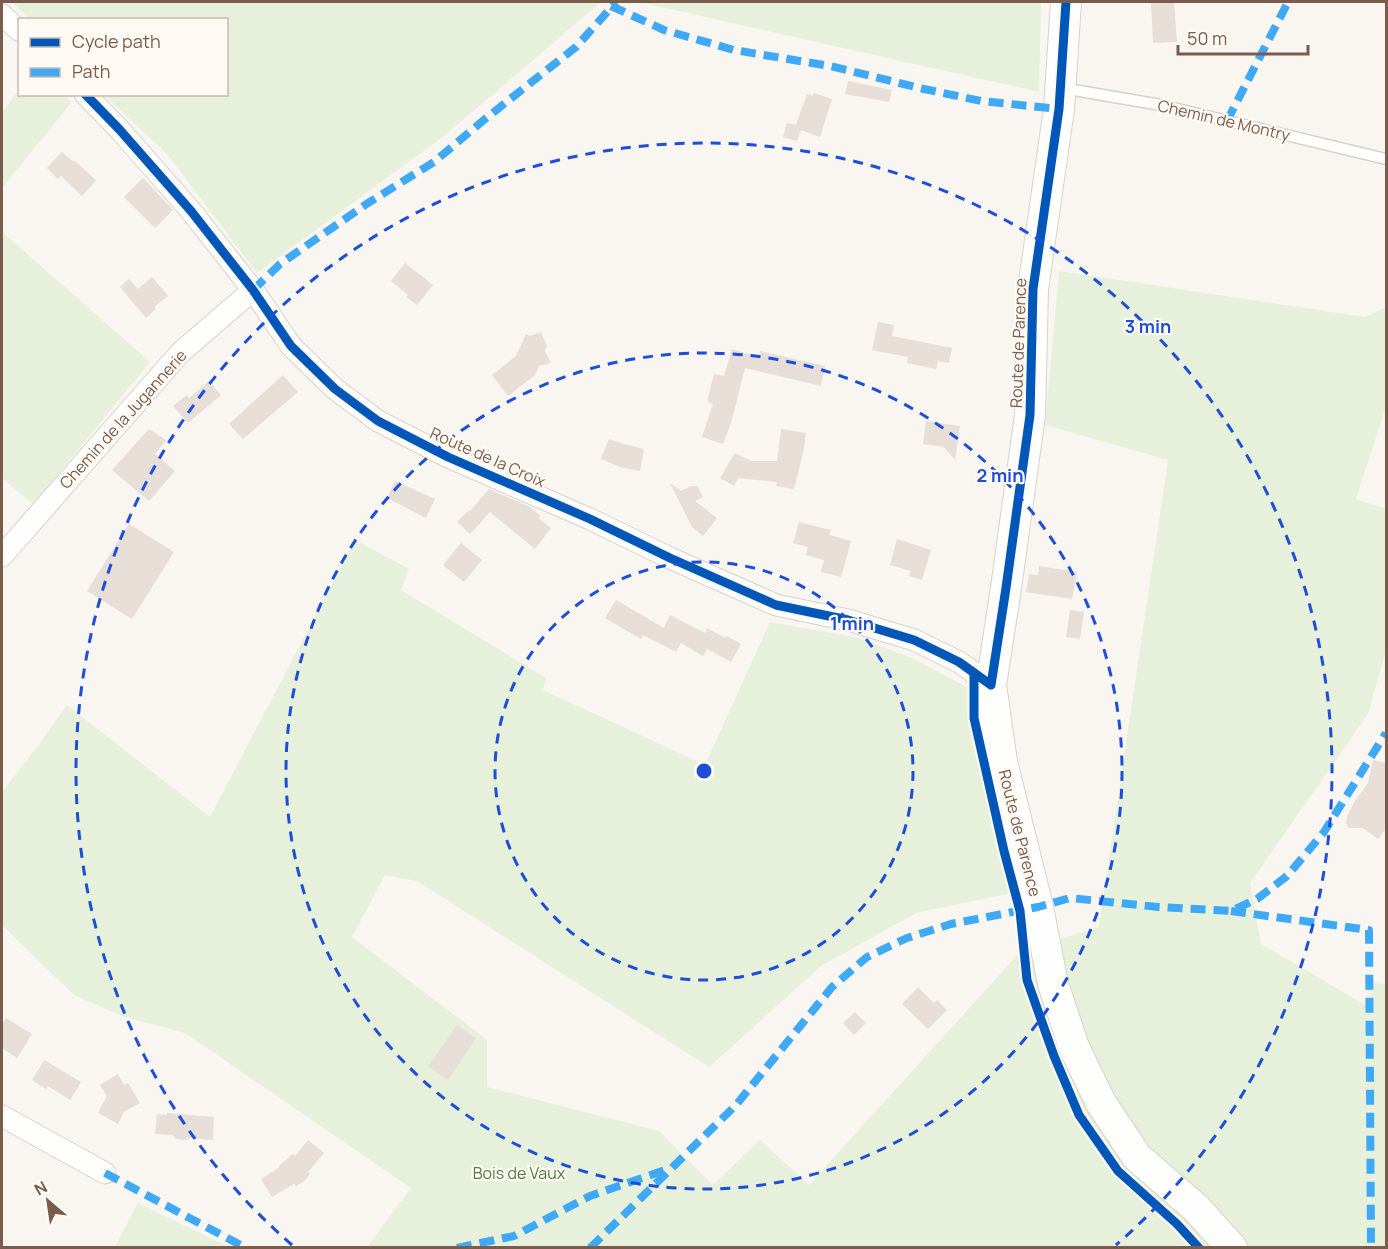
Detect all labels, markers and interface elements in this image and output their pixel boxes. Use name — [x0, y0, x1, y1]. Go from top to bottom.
legend — [18, 18, 228, 96]
scale bar — [1178, 18, 1308, 56]
text: 50 m — [1187, 26, 1227, 50]
text: Cycle path — [72, 29, 161, 53]
text: Path — [72, 59, 110, 83]
street label: Chemin de Montry — [1156, 94, 1293, 146]
street label: Route de Parence — [1005, 278, 1031, 408]
text: 3 min — [1125, 314, 1171, 338]
street label: Chemin de la Jugannerie — [54, 345, 192, 493]
street label: Route de la Croix — [427, 422, 550, 493]
text: 2 min — [977, 463, 1023, 487]
text: 1 min — [830, 611, 874, 635]
centre of rings — [694, 761, 714, 781]
street label: Route de Parence — [994, 767, 1046, 899]
park label: Bois de Vaux — [473, 1162, 566, 1184]
north arrow — [18, 1171, 78, 1231]
text: N — [30, 1175, 51, 1200]

